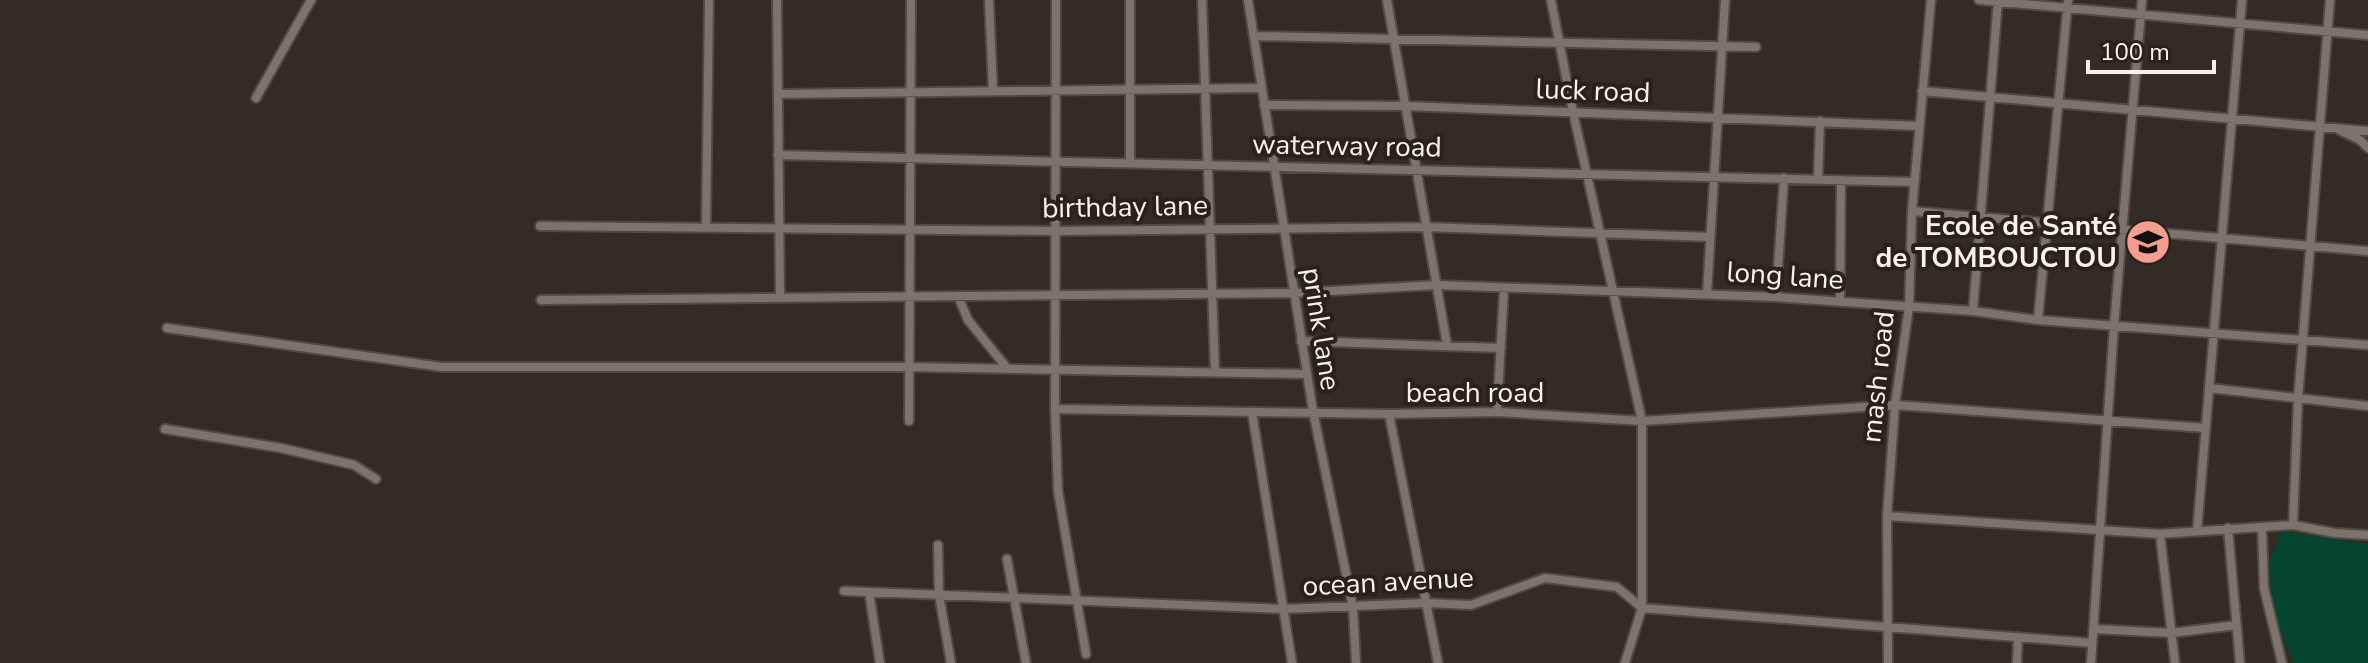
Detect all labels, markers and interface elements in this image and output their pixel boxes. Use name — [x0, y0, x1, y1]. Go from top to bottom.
scale bar — [2088, 24, 2214, 74]
text: 100 m — [2100, 36, 2170, 68]
street label: luck road — [1535, 70, 1651, 112]
street label: waterway road — [1252, 125, 1442, 167]
street label: birthday lane — [1042, 187, 1208, 227]
place label: Ecole de Santé de TOMBOUCTOU — [1876, 207, 2117, 277]
school or university icon: Ecole de Santé de TOMBOUCTOU — [2124, 218, 2172, 266]
street label: long lane — [1725, 253, 1845, 299]
street label: prink lane — [1293, 265, 1349, 393]
street label: mash road — [1852, 309, 1904, 445]
street label: beach road — [1406, 374, 1544, 412]
street label: ocean avenue — [1301, 559, 1475, 605]

